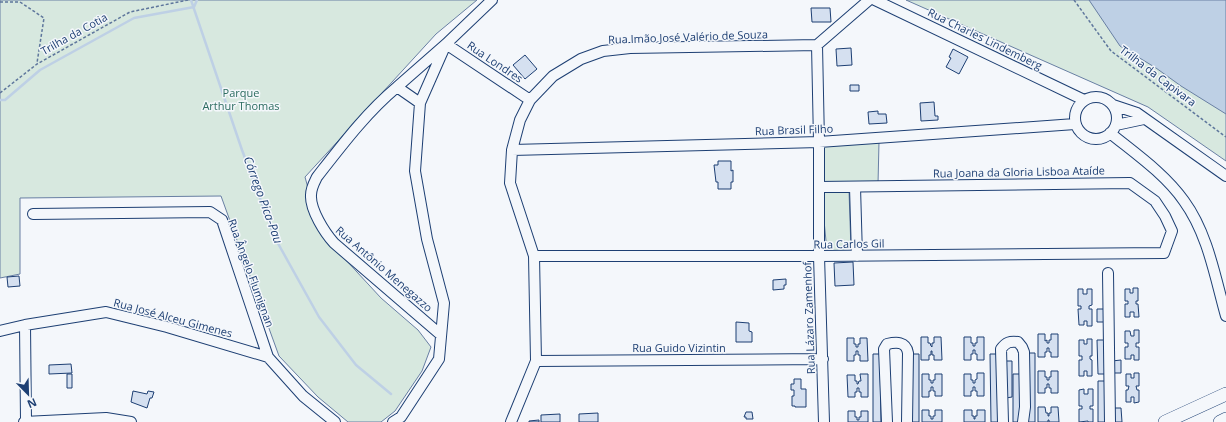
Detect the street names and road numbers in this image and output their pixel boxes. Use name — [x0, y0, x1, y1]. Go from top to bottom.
street label: Rua Charles Lindemberg — [925, 4, 1045, 73]
street label: Trilha da Cotia — [38, 9, 110, 58]
street label: Rua Imão José Valério de Souza — [608, 26, 768, 47]
street label: Rua Londres — [464, 37, 526, 86]
street label: Trilha da Capivara — [1117, 42, 1200, 109]
street label: Rua Brasil Filho — [755, 121, 834, 138]
street label: Rua Joana da Gloria Lisboa Ataíde — [933, 163, 1105, 180]
street label: Rua Ângelo Flumignan — [225, 217, 278, 329]
street label: Rua Antônio Menegazzo — [333, 222, 436, 315]
street label: Rua Carlos Gil — [813, 235, 885, 252]
street label: Rua Lázaro Zamenhof — [799, 260, 818, 374]
street label: Rua José Alceu Gimenes — [112, 294, 234, 341]
street label: Rua Guido Vizintin — [632, 340, 726, 355]

